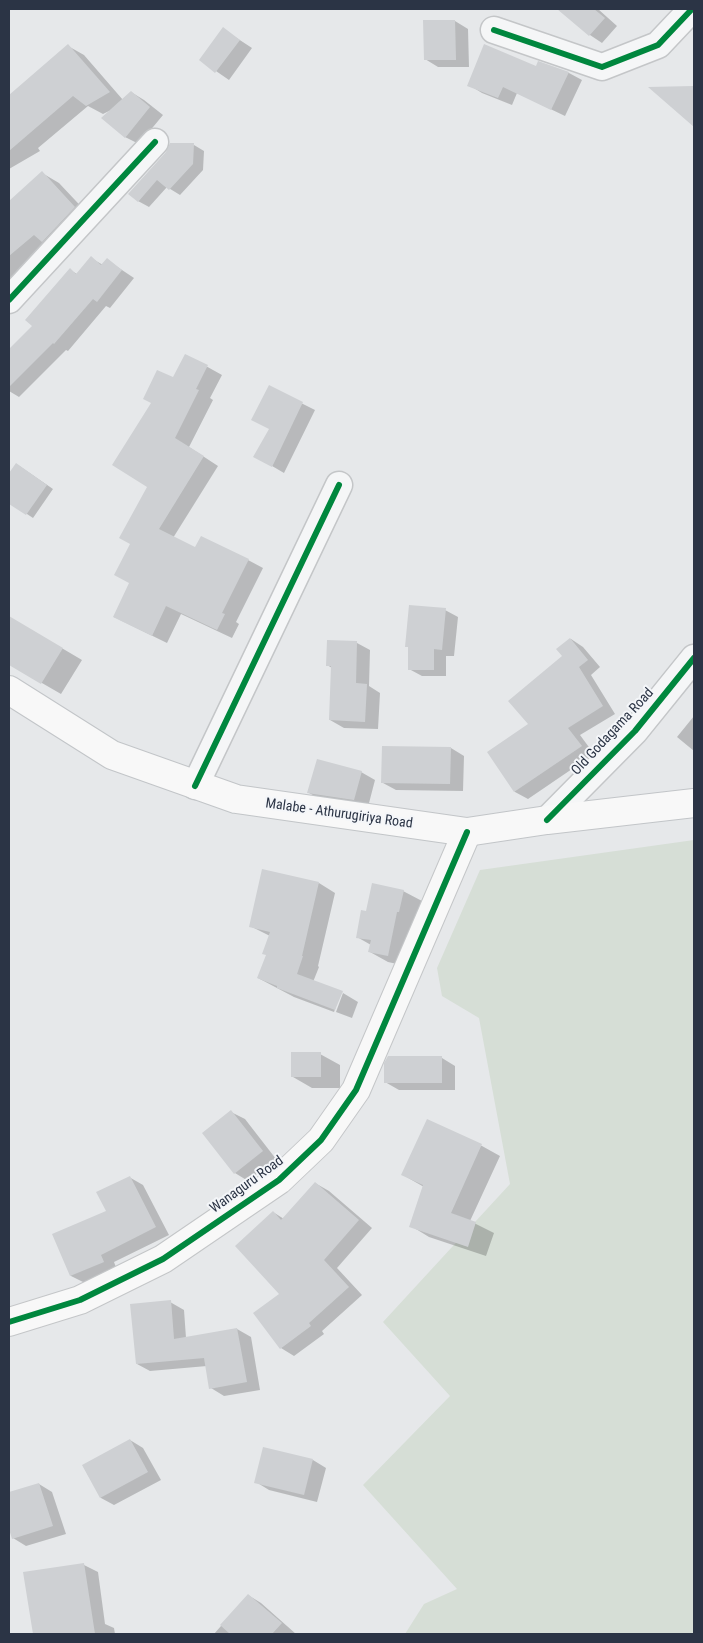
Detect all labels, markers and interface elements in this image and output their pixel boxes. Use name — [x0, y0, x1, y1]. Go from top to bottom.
street label: Old Godagama Road — [568, 685, 658, 779]
street label: Malabe - Athurugiriya Road — [264, 795, 414, 833]
street label: Wanaguru Road — [207, 1153, 287, 1217]

